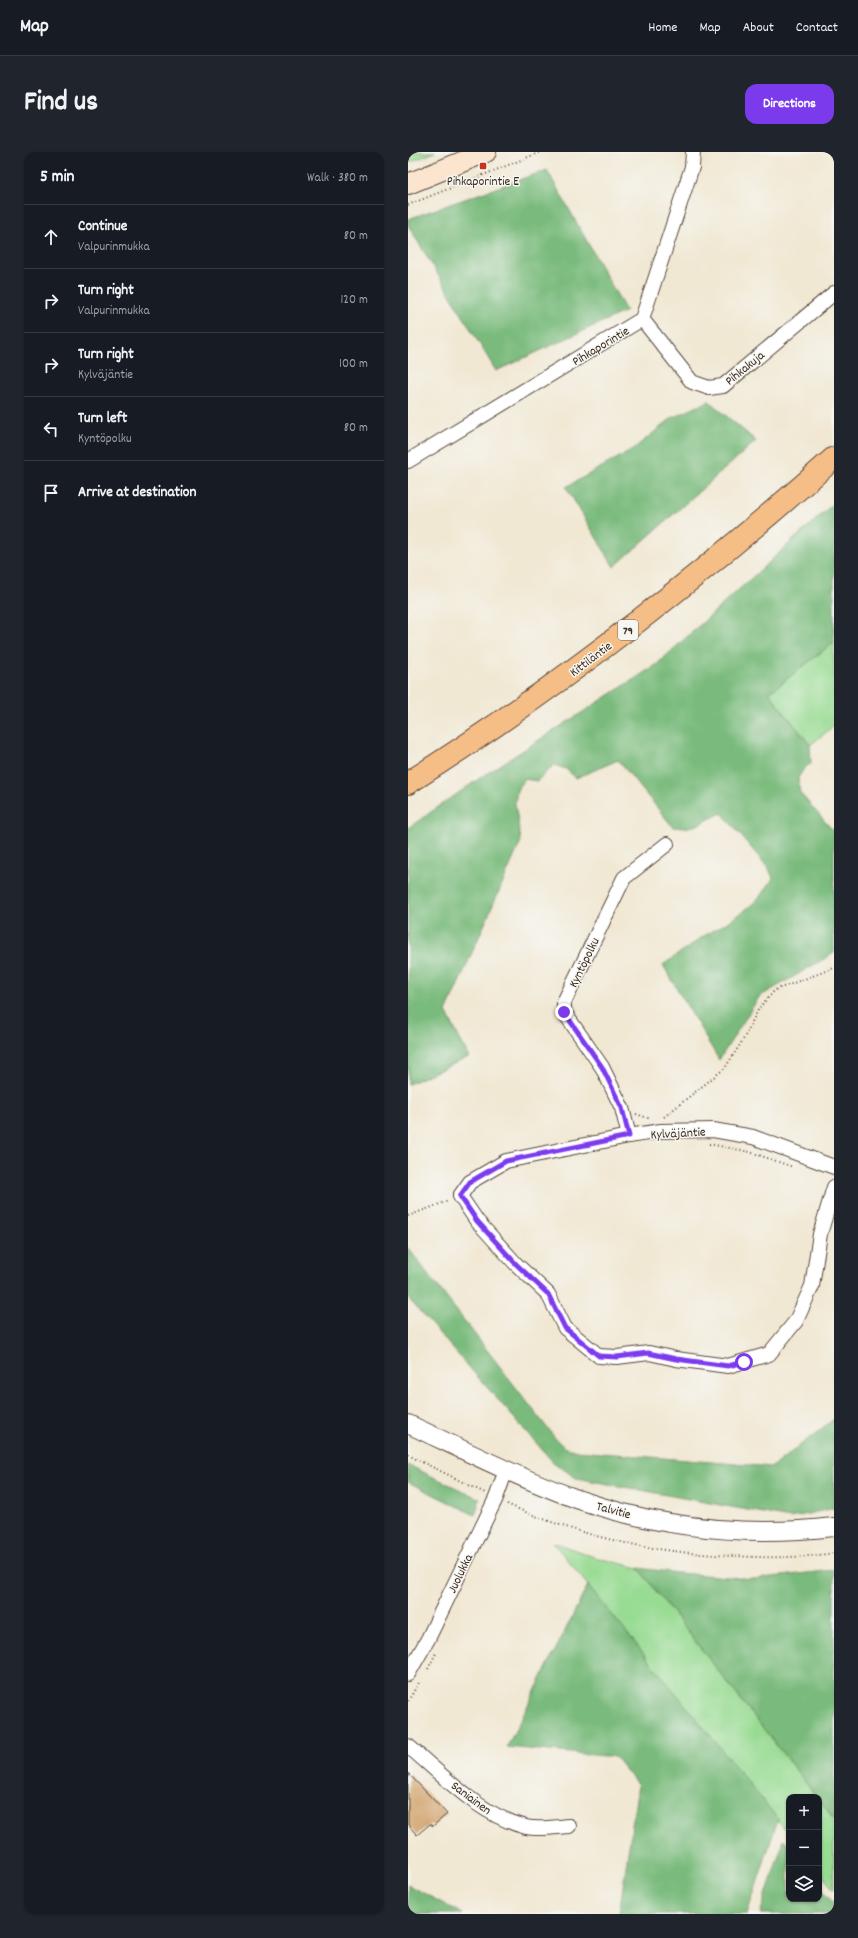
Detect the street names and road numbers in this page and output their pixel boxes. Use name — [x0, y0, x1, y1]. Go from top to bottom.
street label: Pihkaporintie — [569, 322, 634, 372]
street label: Pihkakuja — [722, 346, 770, 391]
road number: 79 — [618, 620, 638, 640]
street label: Kittiläntie — [566, 638, 617, 682]
street label: Kyntöpolku — [565, 935, 606, 991]
street label: Kylväjäntie — [650, 1124, 706, 1145]
street label: Talvitie — [594, 1498, 633, 1525]
street label: Juolukka — [444, 1550, 479, 1597]
street label: Saniainen — [446, 1777, 495, 1821]

